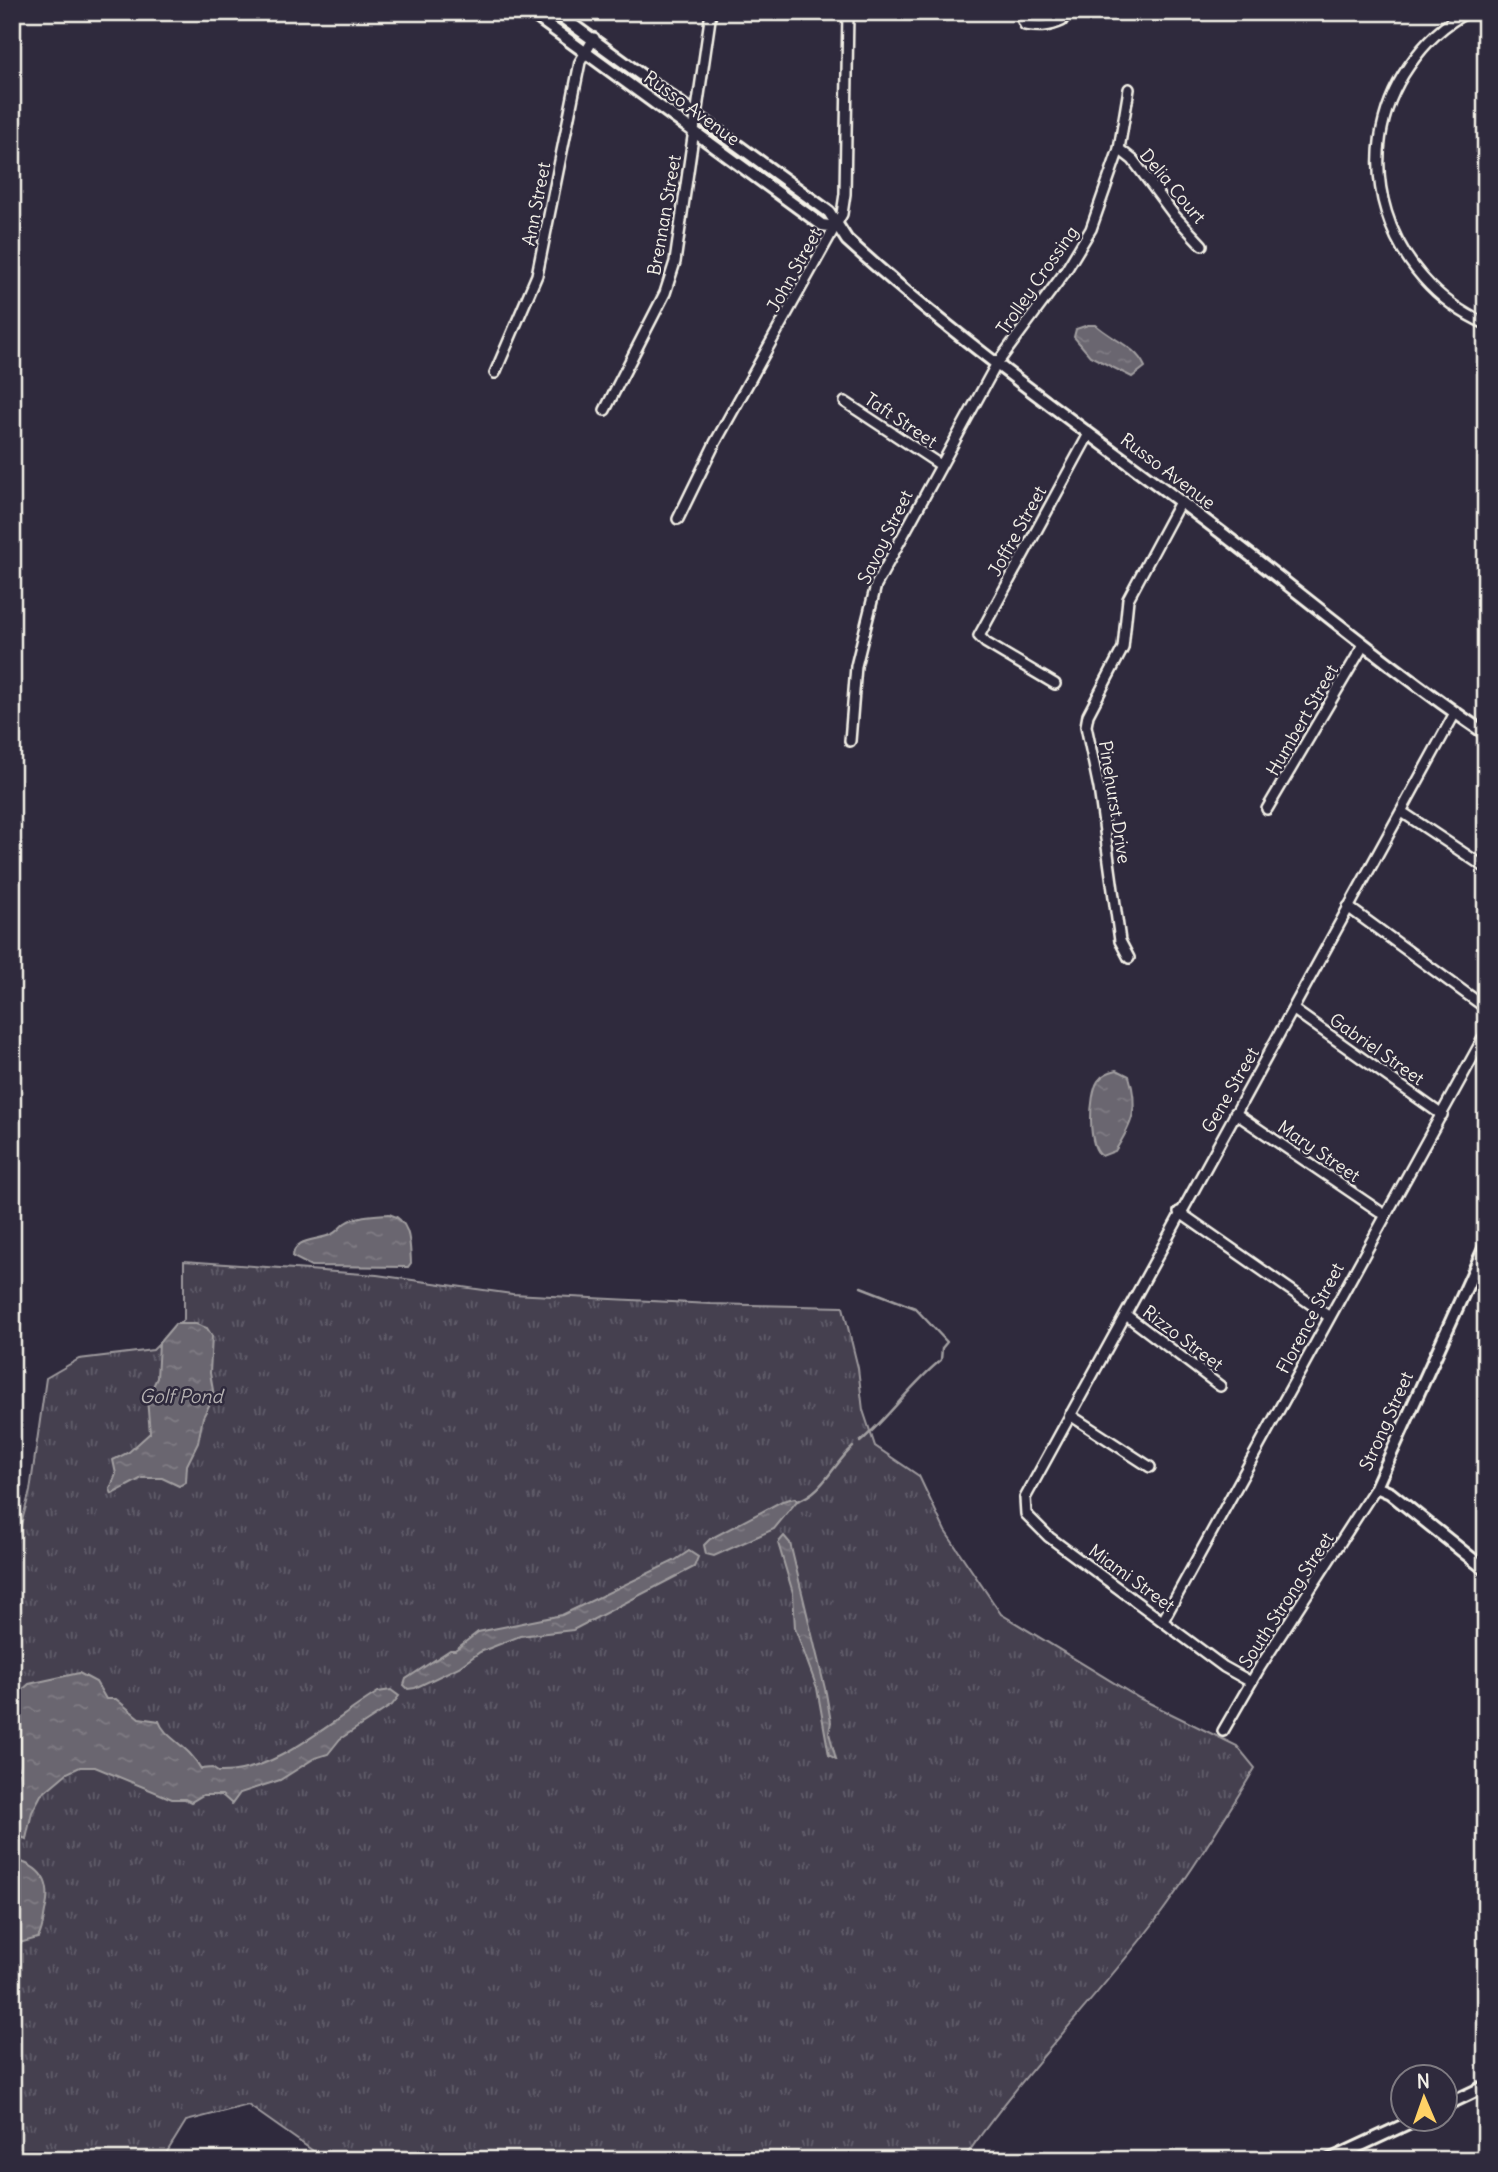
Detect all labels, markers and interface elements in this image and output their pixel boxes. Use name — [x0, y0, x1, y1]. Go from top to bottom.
street label: Russo Avenue — [640, 65, 744, 151]
street label: Delia Court — [1135, 144, 1211, 228]
street label: Brennan Street — [642, 153, 686, 277]
street label: Ann Street — [517, 160, 555, 248]
street label: Trolley Crossing — [991, 221, 1083, 339]
street label: John Street — [762, 224, 826, 316]
street label: Taft Street — [860, 387, 942, 453]
street label: Russo Avenue — [1116, 428, 1220, 514]
street label: Joffre Street — [983, 482, 1051, 580]
street label: Savoy Street — [852, 486, 918, 588]
street label: Humbert Street — [1261, 660, 1343, 780]
street label: Pinehurst Drive — [1094, 739, 1136, 865]
street label: Gabriel Street — [1325, 1008, 1429, 1090]
street label: Gene Street — [1196, 1043, 1264, 1137]
street label: Mary Street — [1273, 1115, 1365, 1187]
street label: Florence Street — [1271, 1259, 1349, 1377]
street label: Rizzo Street — [1138, 1300, 1228, 1376]
street label: Strong Street — [1354, 1368, 1418, 1474]
water label: Golf Pond — [139, 1384, 225, 1408]
street label: South Strong Street — [1234, 1528, 1338, 1672]
street label: Miami Street — [1084, 1539, 1180, 1617]
north arrow — [1390, 2064, 1460, 2134]
text: N — [1416, 2069, 1430, 2093]

